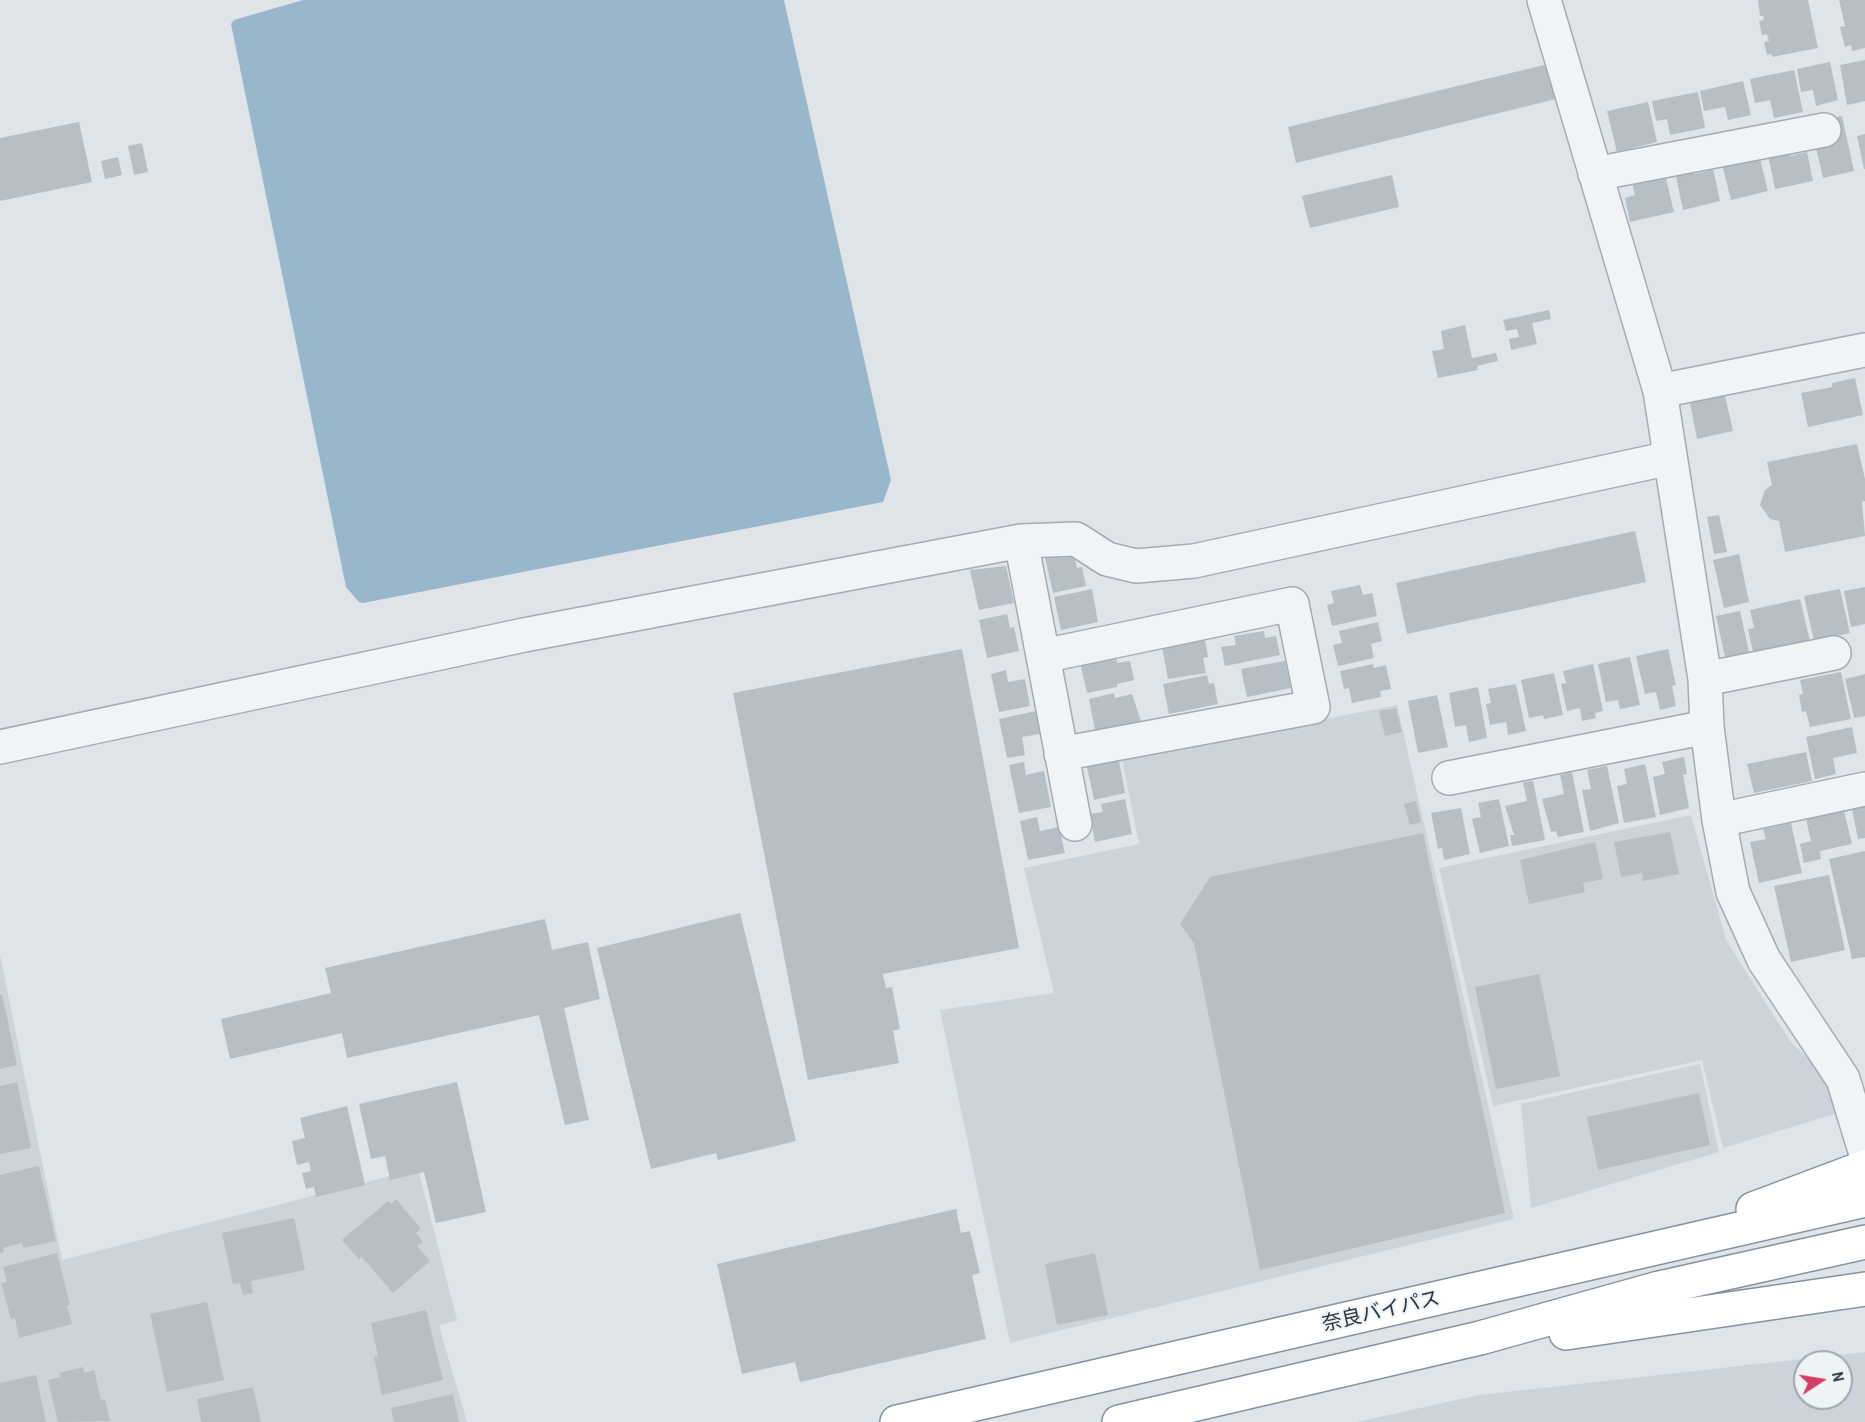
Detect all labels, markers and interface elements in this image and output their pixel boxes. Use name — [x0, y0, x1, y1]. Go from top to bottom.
street label: 奈良バイパス — [1320, 1287, 1442, 1337]
north arrow — [1793, 1350, 1853, 1410]
text: N — [1827, 1370, 1850, 1384]

